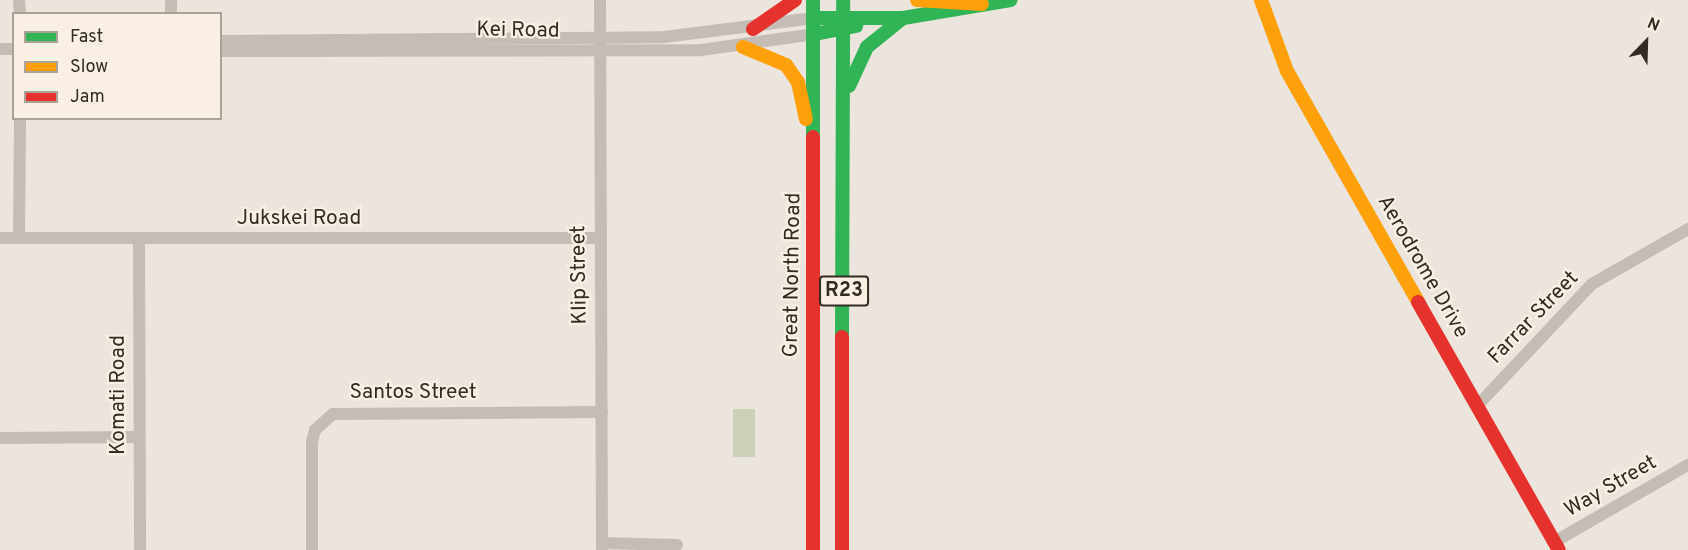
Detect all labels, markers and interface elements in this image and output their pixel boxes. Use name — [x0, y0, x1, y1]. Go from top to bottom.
legend — [12, 12, 222, 120]
north arrow — [1616, 12, 1676, 72]
text: N — [1644, 14, 1662, 37]
street label: Kei Road — [476, 18, 560, 44]
text: Fast — [70, 26, 103, 49]
text: Slow — [70, 56, 108, 79]
text: Jam — [70, 86, 105, 109]
street label: Aerodrome Drive — [1371, 191, 1473, 343]
street label: Great North Road — [779, 192, 807, 358]
street label: Jukskei Road — [237, 206, 361, 232]
street label: Klip Street — [567, 225, 593, 325]
street label: Farrar Street — [1483, 266, 1585, 370]
road number: R23 — [818, 274, 870, 308]
street label: Komati Road — [106, 335, 132, 455]
street label: Santos Street — [349, 380, 477, 406]
street label: Way Street — [1561, 451, 1661, 523]

